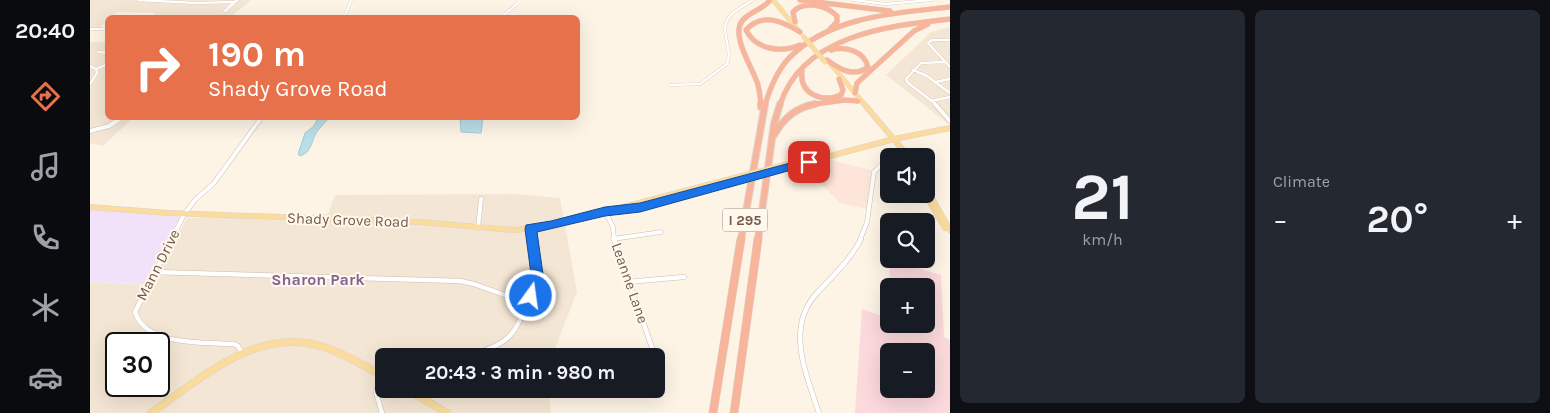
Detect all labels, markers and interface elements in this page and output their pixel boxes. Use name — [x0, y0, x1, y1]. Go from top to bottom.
text: 20:40 — [15, 18, 75, 44]
text: 190 m — [208, 34, 306, 75]
icon: right — [125, 35, 190, 100]
text: Shady Grove Road — [208, 76, 388, 102]
icon: directions — [28, 79, 63, 114]
pin — [788, 141, 830, 183]
icon: arrive — [795, 148, 823, 176]
map controls — [880, 148, 935, 398]
button: sound — [880, 148, 935, 203]
icon: music — [28, 149, 63, 184]
text: 21 — [1071, 159, 1134, 235]
text: Climate — [1273, 172, 1330, 191]
text: 20° — [1367, 197, 1428, 242]
text: − — [1273, 203, 1288, 236]
text: + — [1507, 203, 1522, 236]
road number: I 295 — [722, 208, 768, 232]
street label: Shady Grove Road — [287, 209, 409, 231]
button: search — [880, 213, 935, 268]
icon: phone — [28, 220, 63, 255]
street label: Mann Drive — [132, 226, 184, 304]
text: km/h — [1082, 230, 1123, 249]
street label: Leanne Lane — [608, 240, 652, 326]
position arrow — [504, 269, 556, 321]
district label: Sharon Park — [271, 270, 365, 289]
button: + — [880, 278, 935, 333]
icon: climate — [28, 290, 63, 325]
speed limit sign: 30 — [105, 332, 170, 397]
button: − — [880, 343, 935, 398]
icon: car — [28, 360, 63, 395]
text: 20:43 · 3 min · 980 m — [425, 362, 615, 384]

